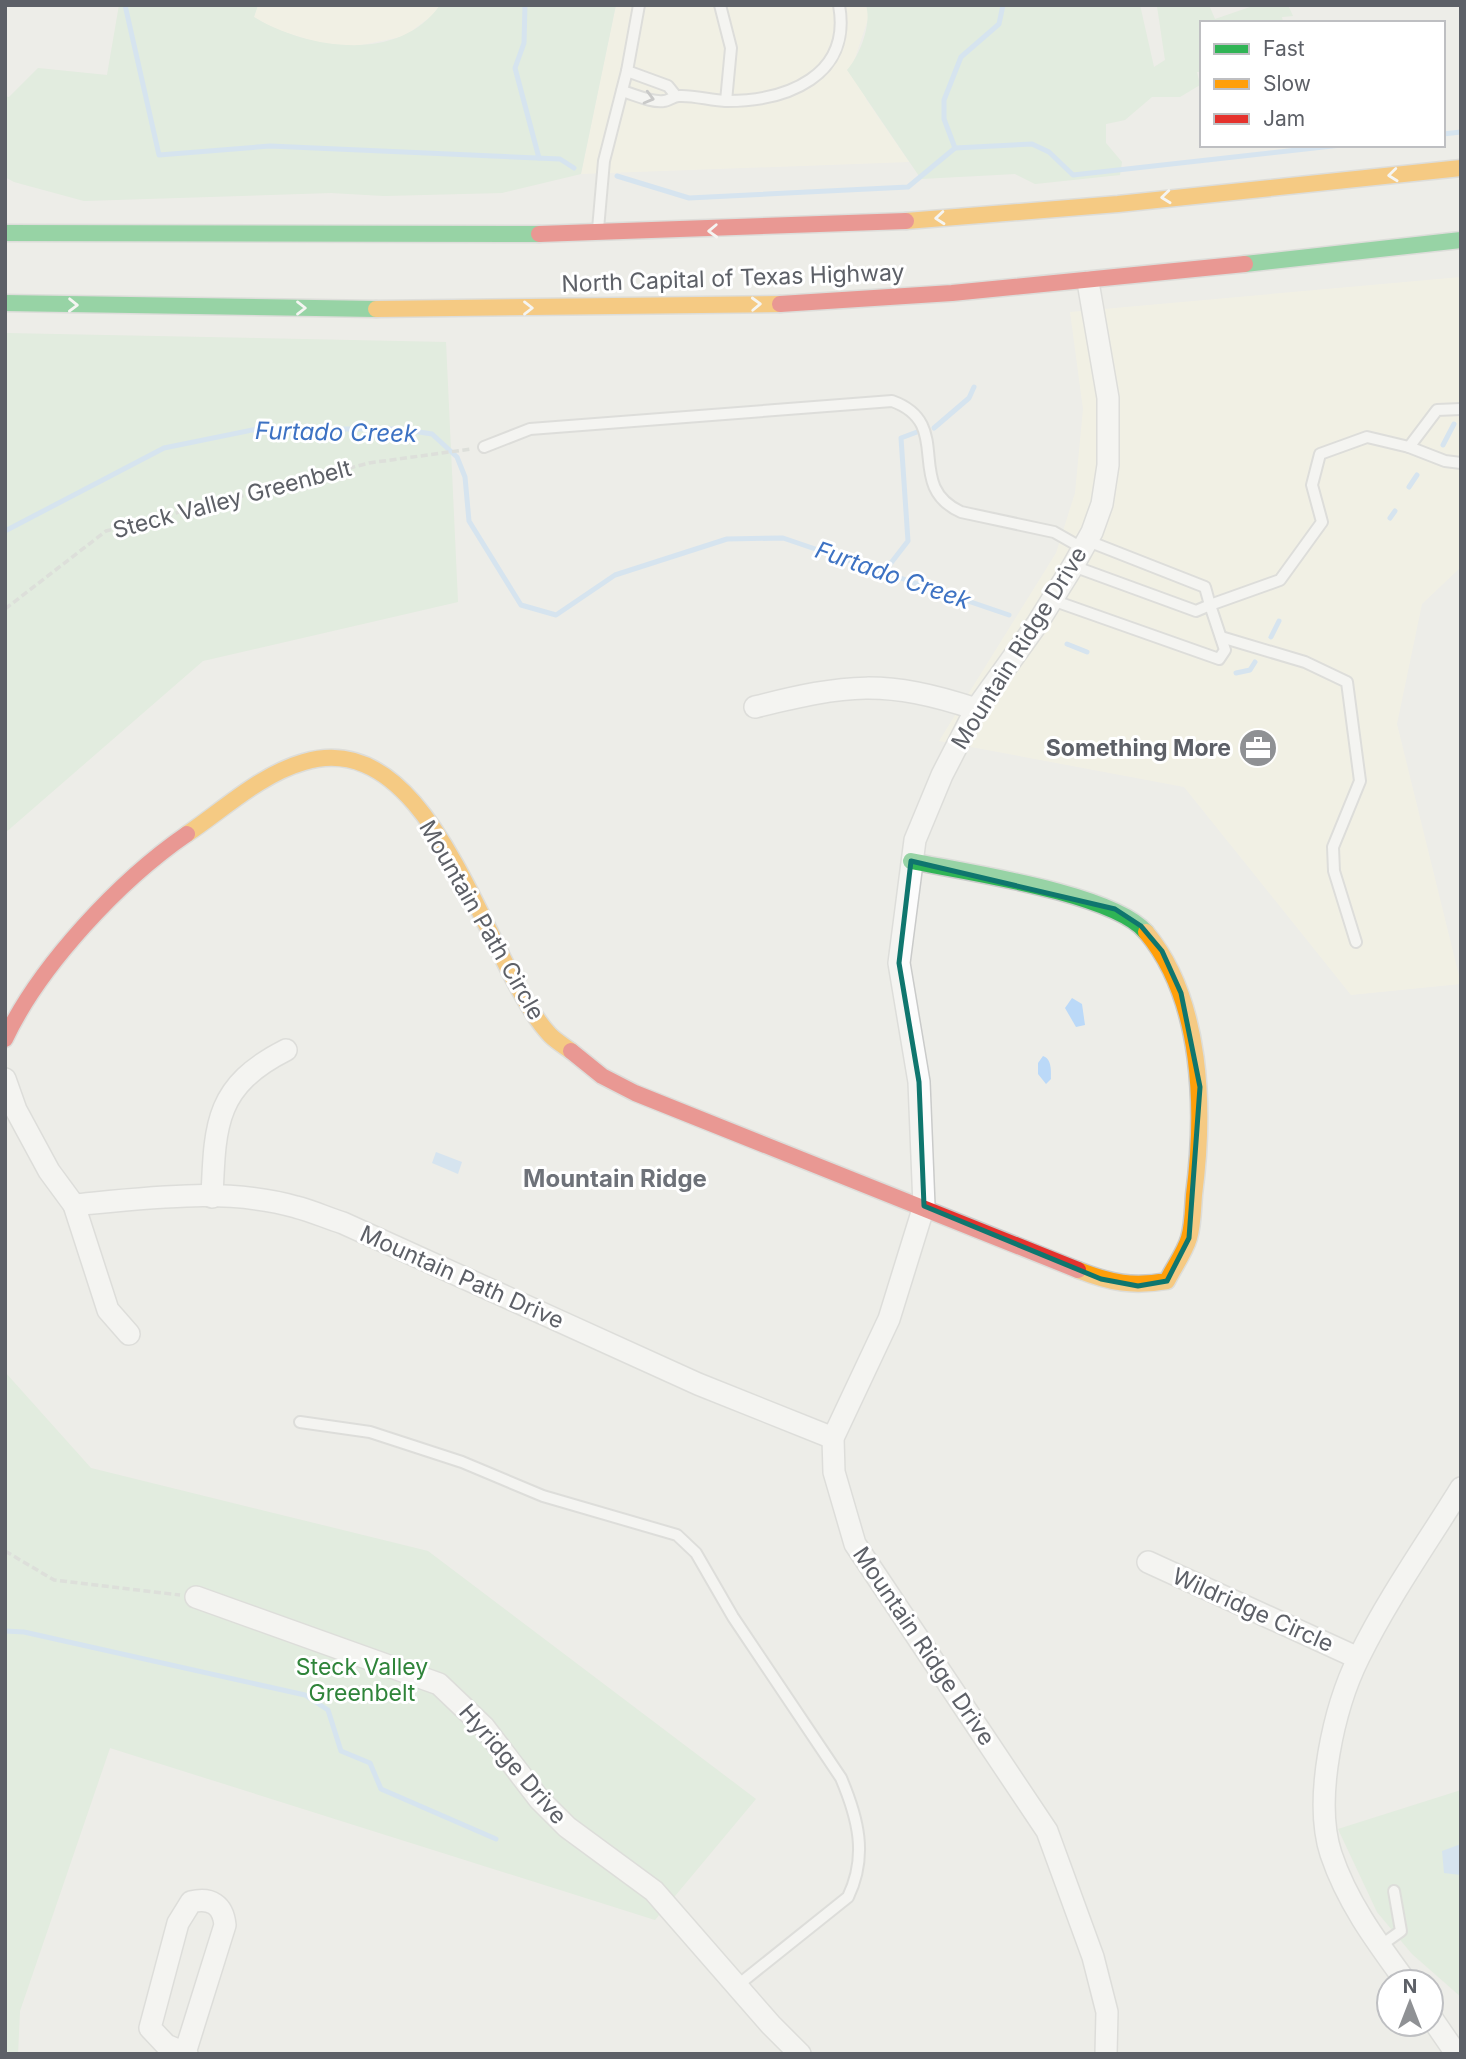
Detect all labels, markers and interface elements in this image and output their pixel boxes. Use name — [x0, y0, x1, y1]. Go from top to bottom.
legend — [1200, 21, 1445, 147]
text: Fast — [1263, 36, 1305, 61]
text: Slow — [1263, 71, 1311, 96]
one-way arrow — [643, 90, 655, 104]
text: Jam — [1263, 106, 1305, 131]
one-way arrow — [1387, 167, 1398, 182]
one-way arrow — [1161, 190, 1172, 205]
one-way arrow — [934, 210, 945, 225]
one-way arrow — [707, 223, 718, 238]
street label: North Capital of Texas Highway — [561, 258, 905, 298]
one-way arrow — [68, 297, 79, 312]
one-way arrow — [751, 297, 762, 312]
one-way arrow — [296, 300, 307, 316]
one-way arrow — [524, 300, 534, 316]
water label: Furtado Creek — [255, 416, 418, 448]
street label: Steck Valley Greenbelt — [110, 454, 355, 544]
water label: Furtado Creek — [812, 535, 975, 615]
street label: Mountain Ridge Drive — [945, 542, 1093, 754]
office icon: Something More — [1237, 727, 1279, 769]
place label: Something More — [1046, 734, 1231, 762]
street label: Mountain Path Circle — [413, 815, 551, 1025]
district label: Mountain Ridge — [523, 1164, 707, 1193]
street label: Mountain Path Drive — [356, 1219, 568, 1335]
street label: Mountain Ridge Drive — [847, 1541, 1001, 1751]
street label: Wildridge Circle — [1168, 1562, 1338, 1658]
park label: Steck Valley Greenbelt — [296, 1653, 428, 1707]
street label: Hyridge Drive — [453, 1698, 573, 1830]
north arrow — [1375, 1968, 1445, 2038]
text: N — [1403, 1975, 1417, 1998]

